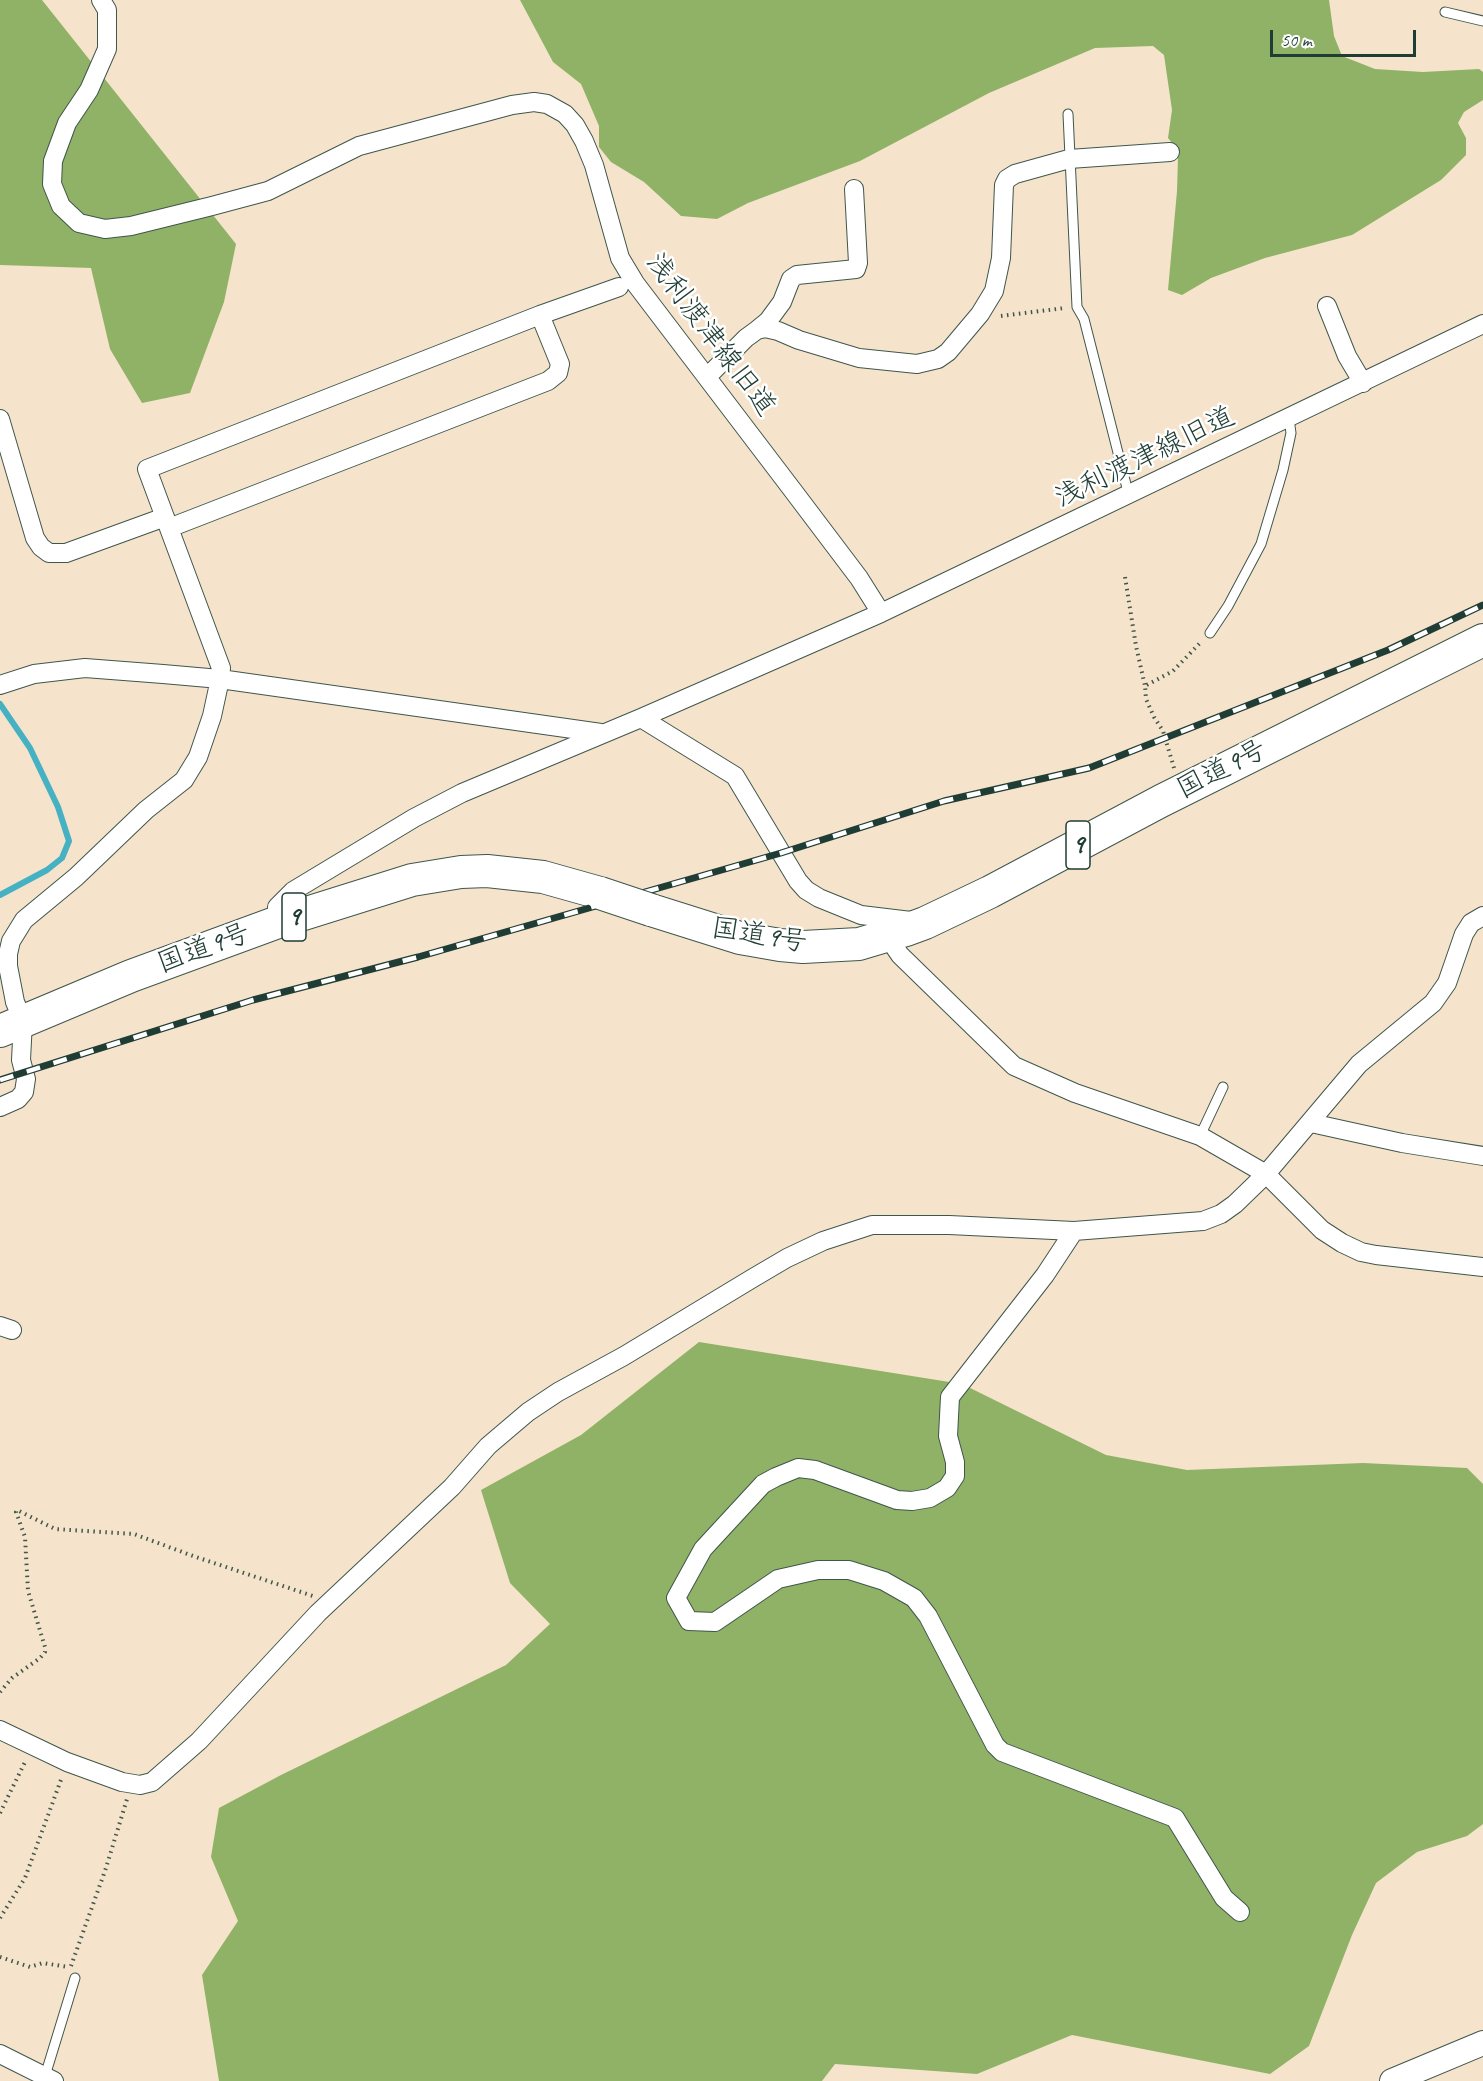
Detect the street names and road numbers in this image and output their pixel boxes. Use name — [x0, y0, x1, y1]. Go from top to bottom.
street label: 浅利渡津線旧道 — [638, 247, 782, 423]
street label: 浅利渡津線旧道 — [1050, 400, 1240, 516]
street label: 国道9号 — [1171, 733, 1273, 807]
road number: 9 — [1066, 821, 1090, 869]
road number: 9 — [282, 893, 306, 941]
street label: 国道9号 — [709, 912, 809, 960]
street label: 国道9号 — [153, 917, 255, 981]

